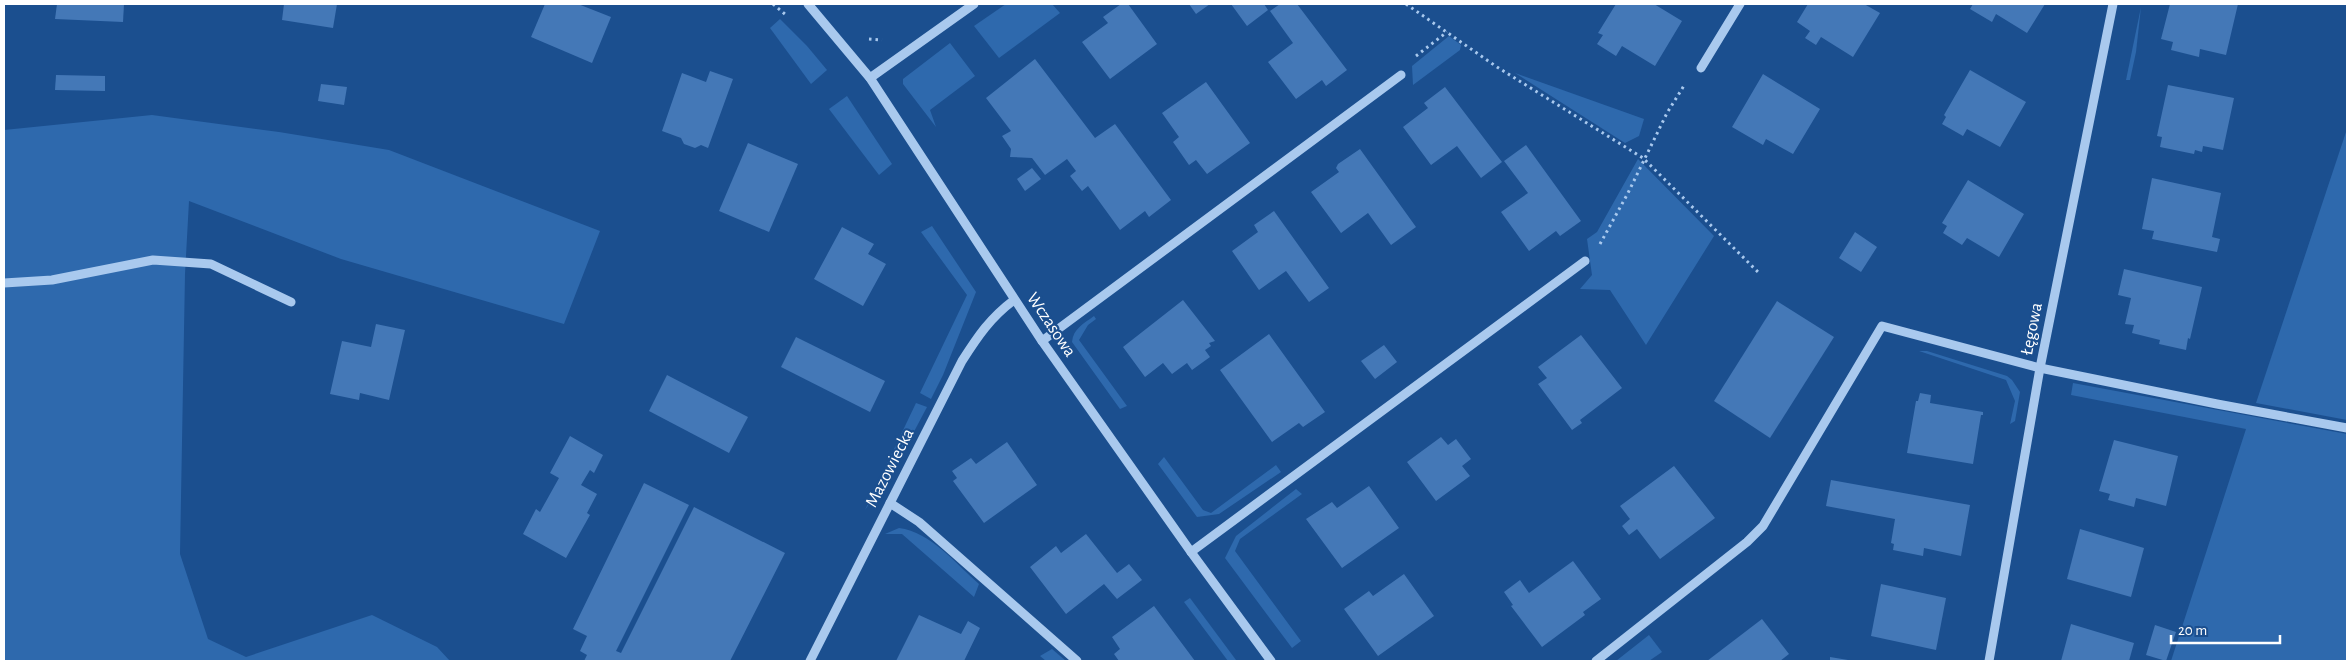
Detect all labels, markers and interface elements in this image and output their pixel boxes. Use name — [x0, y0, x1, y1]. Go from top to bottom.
street label: Wczasowa — [1023, 290, 1079, 360]
street label: Łęgowa — [2018, 301, 2046, 357]
street label: Mazowiecka — [862, 426, 918, 510]
scale bar — [2171, 612, 2280, 644]
text: 20 m — [2178, 623, 2207, 638]

